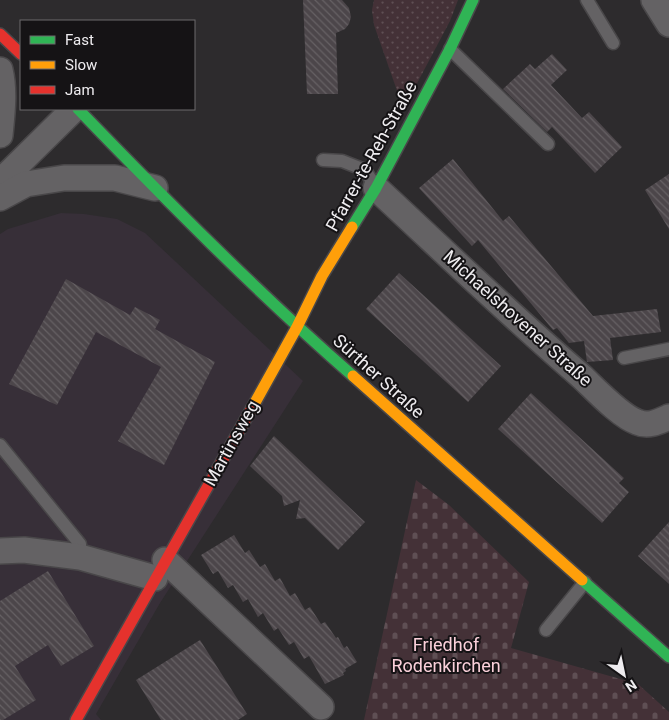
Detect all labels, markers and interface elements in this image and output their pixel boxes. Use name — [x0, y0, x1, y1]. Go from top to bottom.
legend — [20, 20, 195, 110]
text: Fast — [65, 31, 94, 49]
text: Slow — [65, 56, 97, 74]
street label: Pfarrer-te-Reh-Straße — [321, 77, 421, 235]
text: Jam — [65, 81, 95, 99]
street label: Michaelshovener Straße — [439, 246, 597, 390]
street label: Sürther Straße — [329, 330, 429, 422]
street label: Martinsweg — [199, 396, 263, 490]
park label: Friedhof Rodenkirchen — [391, 634, 501, 676]
north arrow — [599, 650, 649, 700]
text: N — [623, 676, 640, 695]

